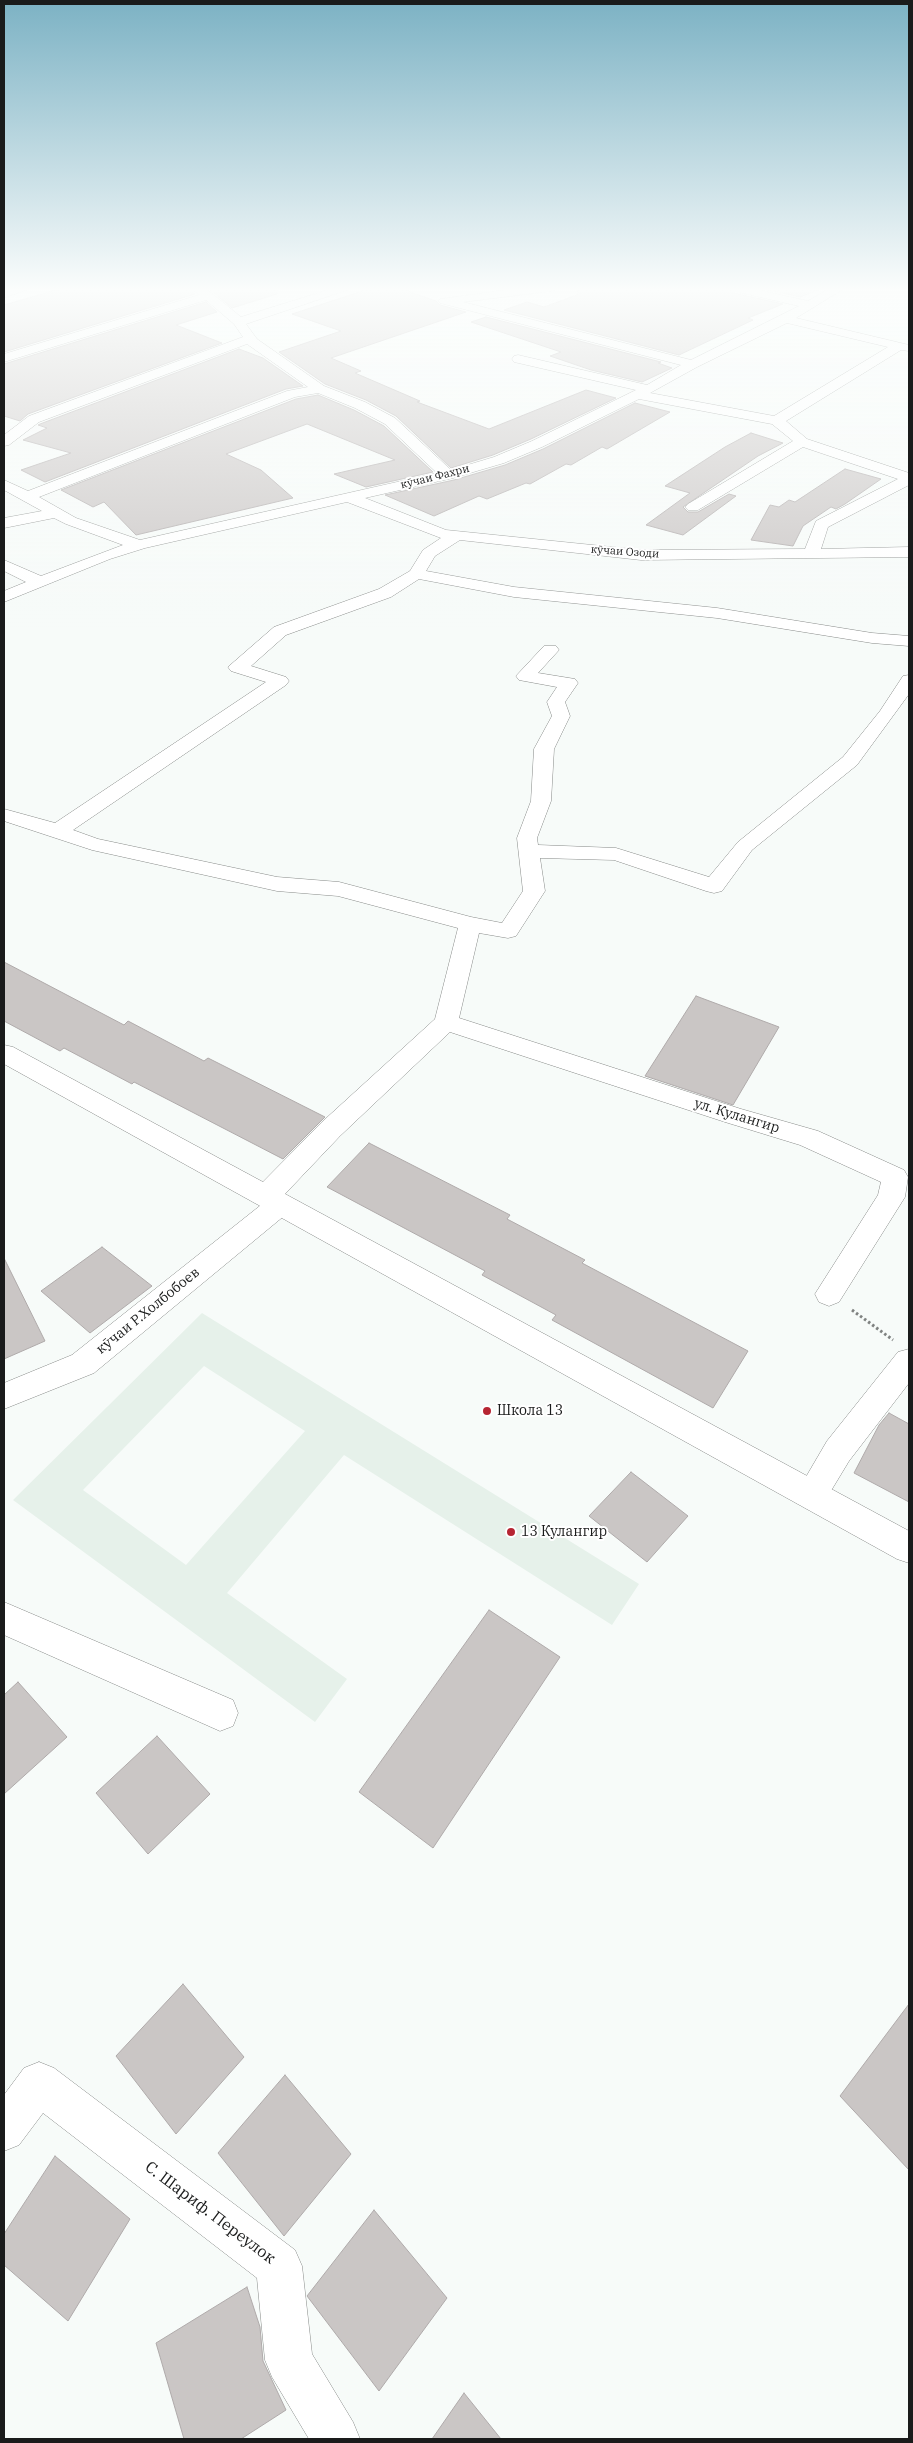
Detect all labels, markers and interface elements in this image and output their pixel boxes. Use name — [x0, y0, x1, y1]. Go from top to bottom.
street label: кӯчаи Фахри — [399, 462, 471, 492]
street label: кӯчаи Озоди — [590, 543, 660, 561]
street label: ул. Кулангир — [692, 1095, 782, 1137]
street label: кӯчаи Р.Холбобоев — [93, 1264, 203, 1358]
place label: Школа 13 — [497, 1403, 563, 1419]
marker: Школа 13 — [481, 1405, 493, 1417]
place label: 13 Кулангир — [521, 1524, 607, 1540]
marker: 13 Кулангир — [505, 1526, 517, 1538]
street label: С. Шариф. Переулок — [141, 2158, 279, 2268]

